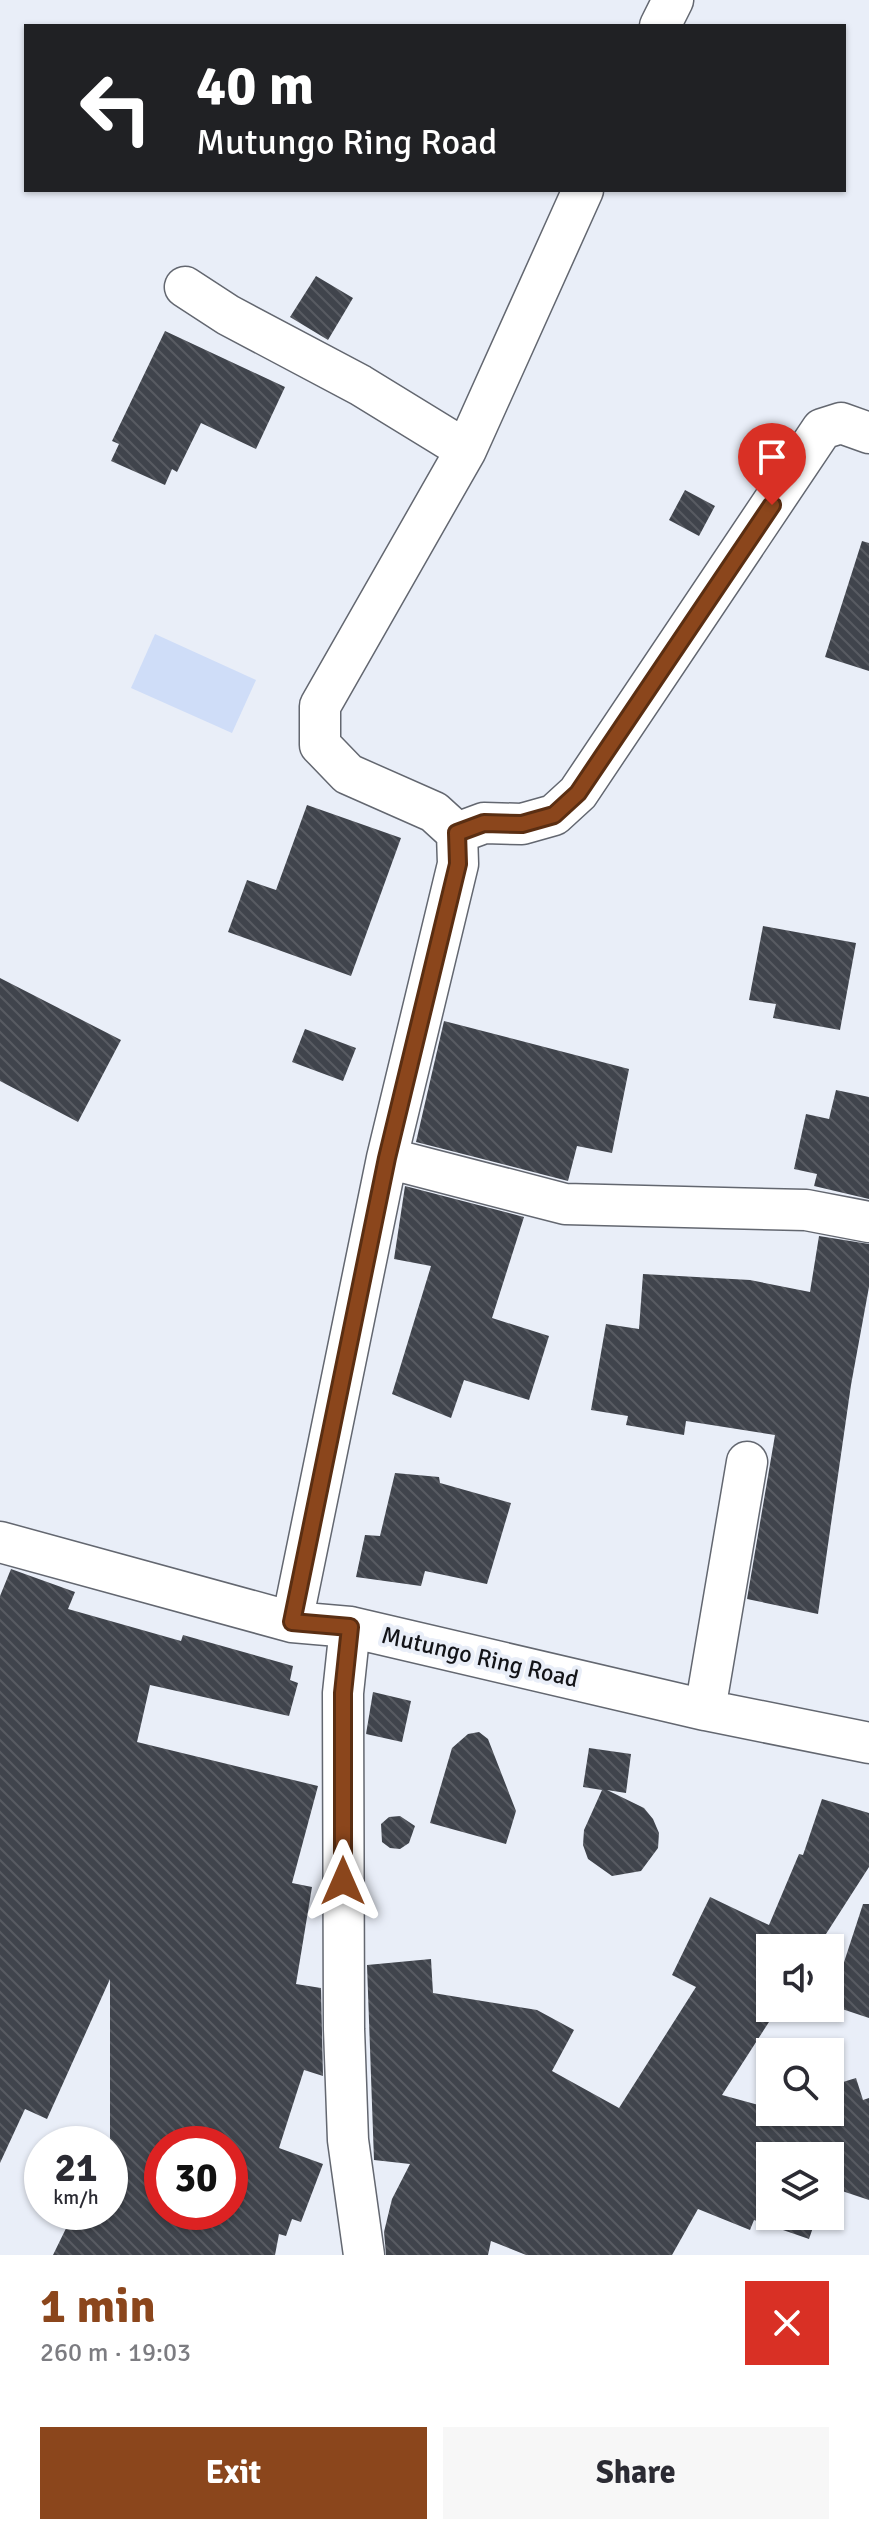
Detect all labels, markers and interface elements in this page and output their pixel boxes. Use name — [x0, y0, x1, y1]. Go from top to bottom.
text: 40 m — [196, 51, 314, 120]
icon: left — [64, 56, 168, 160]
text: Mutungo Ring Road — [196, 120, 497, 165]
pin — [738, 423, 806, 505]
icon: arrive — [750, 435, 794, 479]
street label: Mutungo Ring Road — [379, 1620, 581, 1694]
position arrow — [301, 1839, 385, 1923]
map controls — [756, 1934, 844, 2230]
button: sound — [756, 1934, 844, 2022]
button: search — [756, 2038, 844, 2126]
speed limit sign: 30 — [144, 2126, 248, 2230]
button: layers — [756, 2142, 844, 2230]
text: 21 — [54, 2143, 98, 2193]
text: km/h — [53, 2185, 99, 2210]
text: 1 min — [40, 2277, 156, 2336]
button: close — [745, 2281, 829, 2365]
text: 260 m · 19:03 — [40, 2337, 191, 2369]
button: Exit — [40, 2427, 427, 2519]
button: Share — [443, 2427, 829, 2519]

